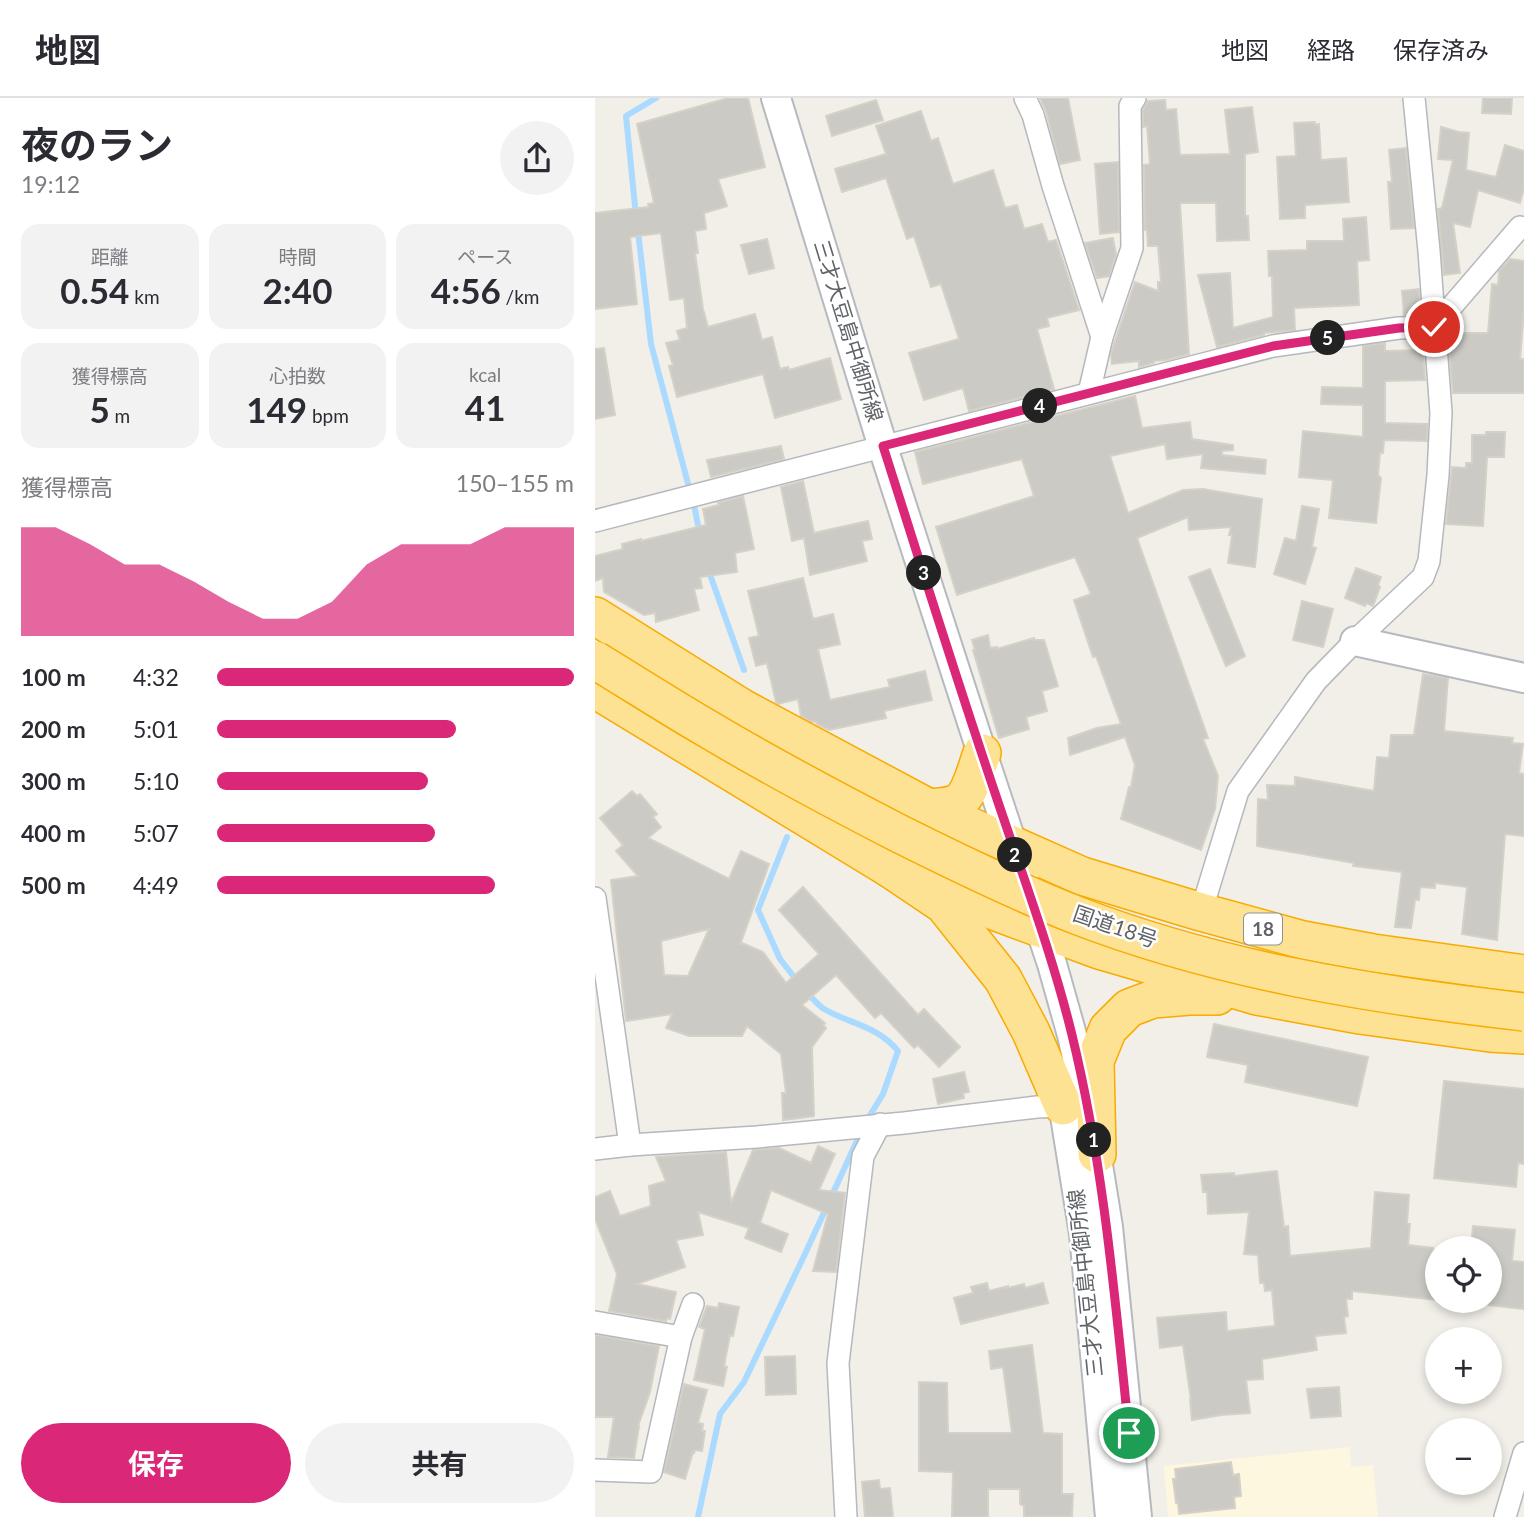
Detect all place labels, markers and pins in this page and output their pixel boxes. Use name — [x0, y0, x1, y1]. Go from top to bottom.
pin — [1404, 297, 1464, 357]
pin: 5 — [1311, 320, 1345, 356]
pin: 4 — [1023, 388, 1057, 424]
pin: 3 — [907, 556, 941, 590]
pin: 2 — [997, 838, 1033, 872]
pin: 1 — [1077, 1122, 1111, 1158]
pin — [1099, 1403, 1159, 1463]

